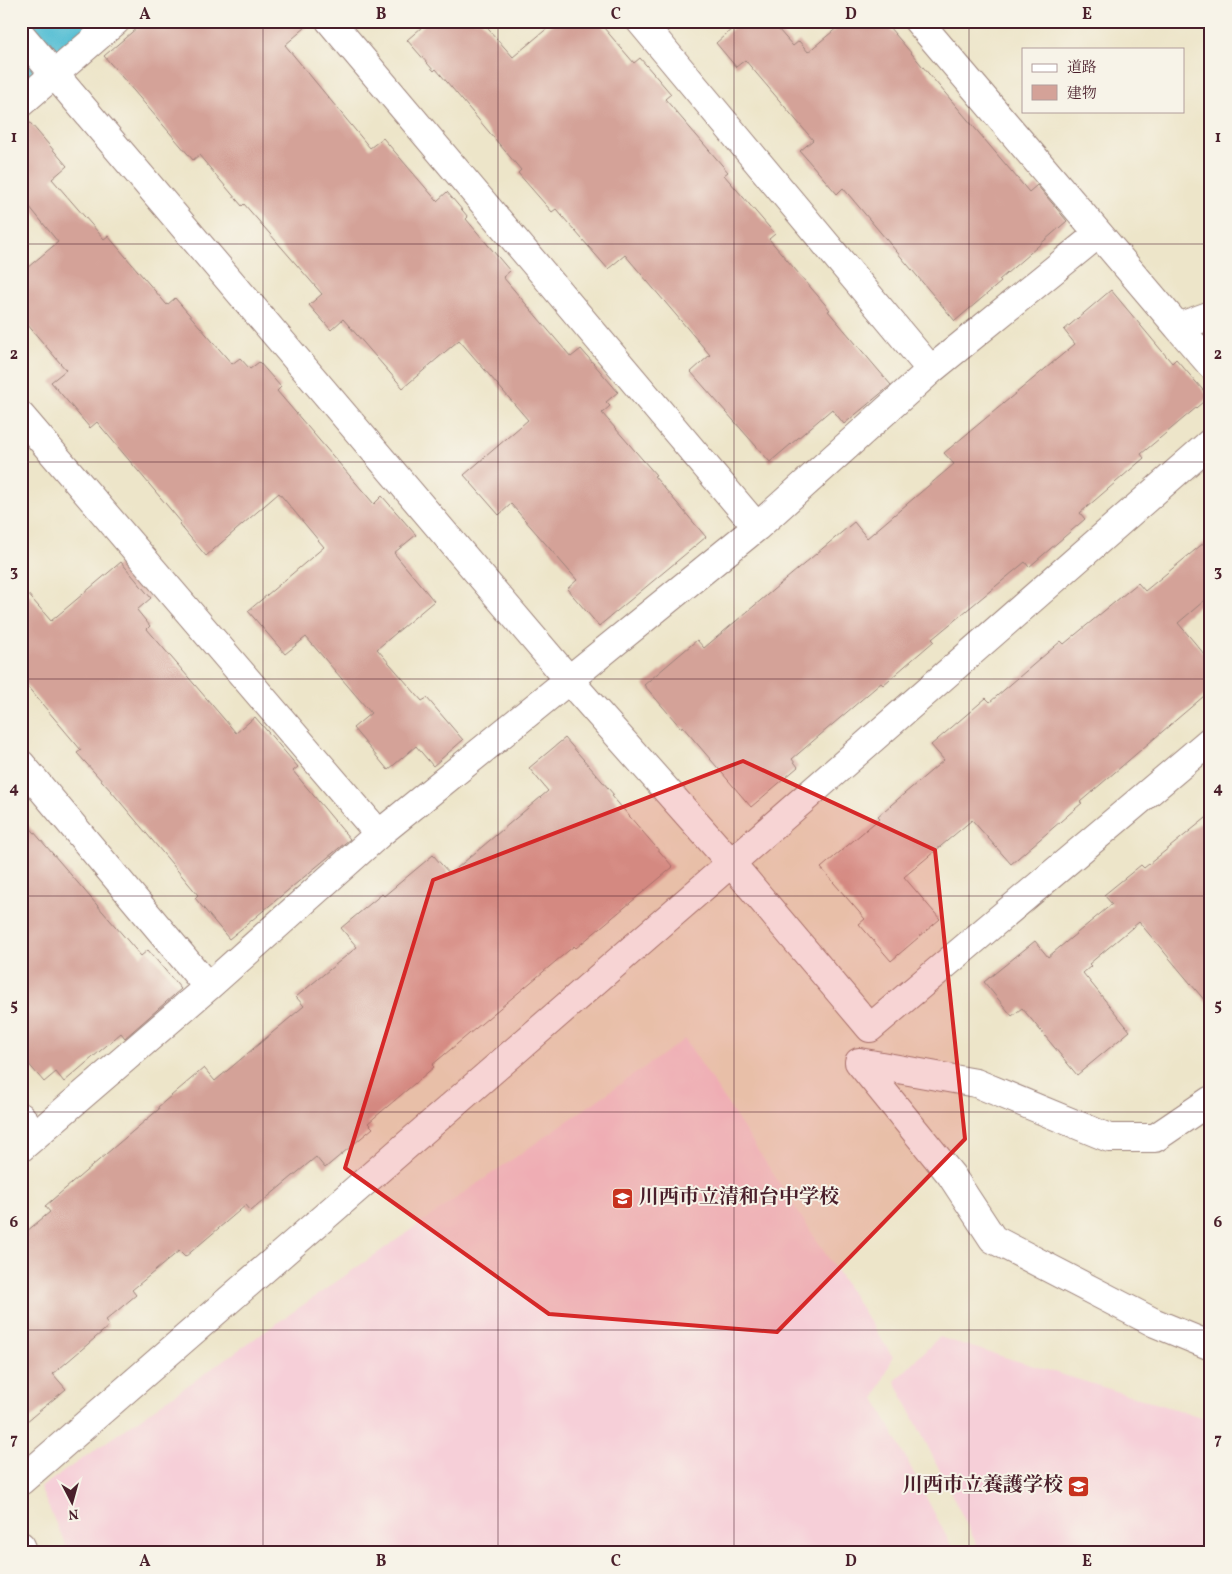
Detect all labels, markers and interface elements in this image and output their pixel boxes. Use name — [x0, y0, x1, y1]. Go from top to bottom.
text: A — [139, 4, 151, 26]
text: B — [376, 4, 387, 26]
text: C — [611, 4, 621, 26]
text: D — [845, 4, 857, 26]
text: E — [1082, 4, 1092, 26]
legend — [1022, 48, 1184, 112]
text: 道路 — [1067, 58, 1097, 79]
text: 建物 — [1067, 84, 1097, 105]
text: 1 — [11, 127, 17, 149]
text: 1 — [1215, 127, 1221, 149]
text: 2 — [10, 344, 18, 366]
text: 2 — [1214, 344, 1222, 366]
text: 3 — [10, 561, 18, 583]
text: 3 — [1214, 561, 1222, 583]
text: 4 — [9, 778, 19, 800]
text: 4 — [1213, 778, 1223, 800]
text: 5 — [10, 995, 18, 1017]
text: 5 — [1214, 995, 1222, 1017]
place label: 川西市立清和台中学校 — [639, 1184, 839, 1212]
school or university icon: 川西市立清和台中学校 — [611, 1186, 635, 1210]
text: 6 — [10, 1212, 19, 1234]
text: 6 — [1214, 1212, 1223, 1234]
text: 7 — [10, 1429, 18, 1451]
text: 7 — [1214, 1429, 1222, 1451]
place label: 川西市立養護学校 — [903, 1472, 1063, 1500]
school or university icon: 川西市立養護学校 — [1067, 1474, 1091, 1498]
north arrow — [48, 1476, 98, 1526]
text: N — [67, 1503, 79, 1523]
text: A — [139, 1551, 151, 1573]
text: B — [376, 1551, 387, 1573]
text: C — [611, 1551, 621, 1573]
text: D — [845, 1551, 857, 1573]
text: E — [1082, 1551, 1092, 1573]

